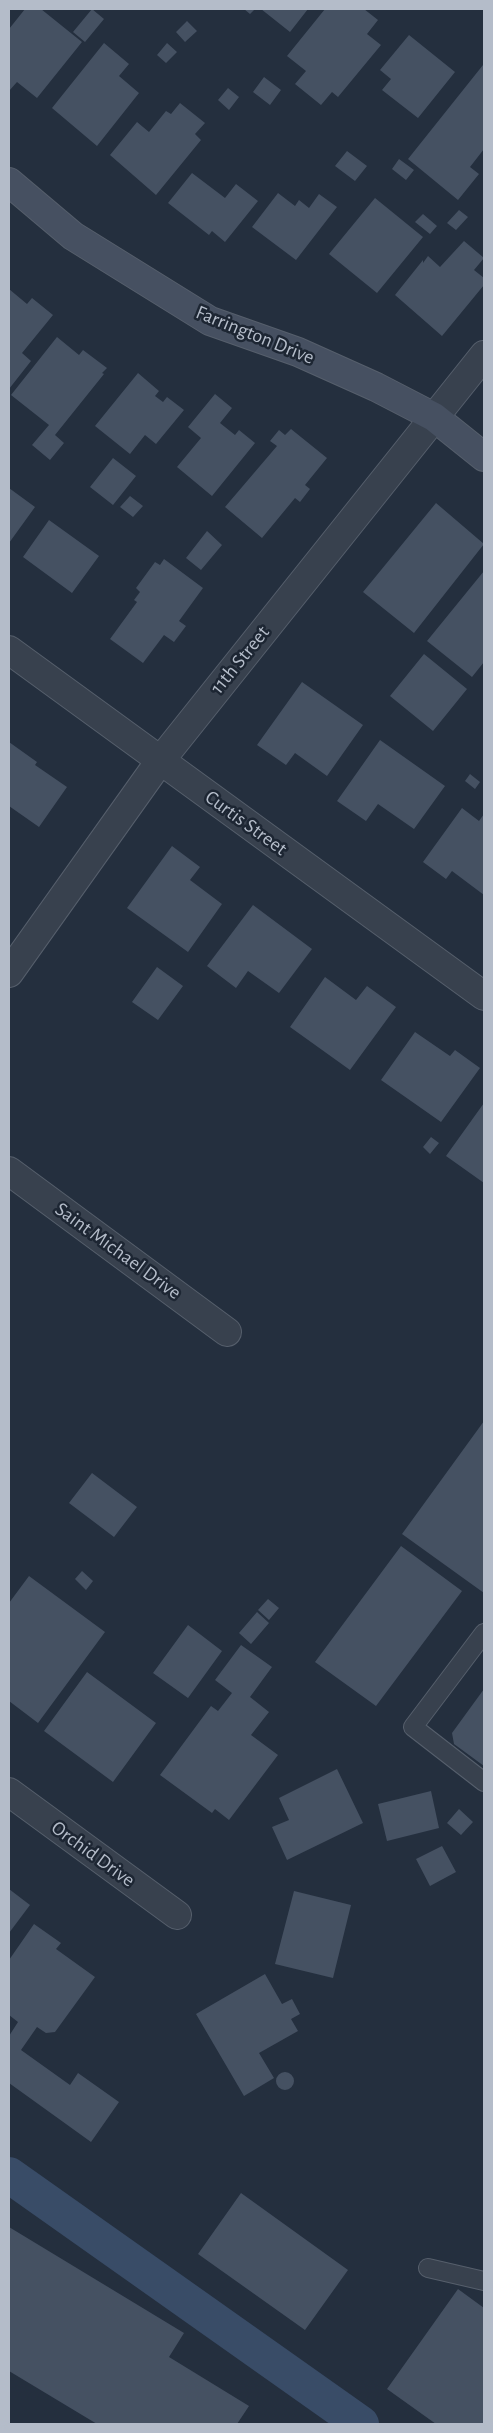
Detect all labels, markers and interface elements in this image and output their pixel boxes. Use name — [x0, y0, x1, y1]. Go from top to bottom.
street label: Farrington Drive — [192, 300, 318, 370]
street label: 11th Street — [205, 621, 275, 699]
street label: Curtis Street — [200, 785, 292, 861]
street label: Saint Michael Drive — [50, 1197, 186, 1305]
street label: Orchid Drive — [47, 1816, 139, 1892]

